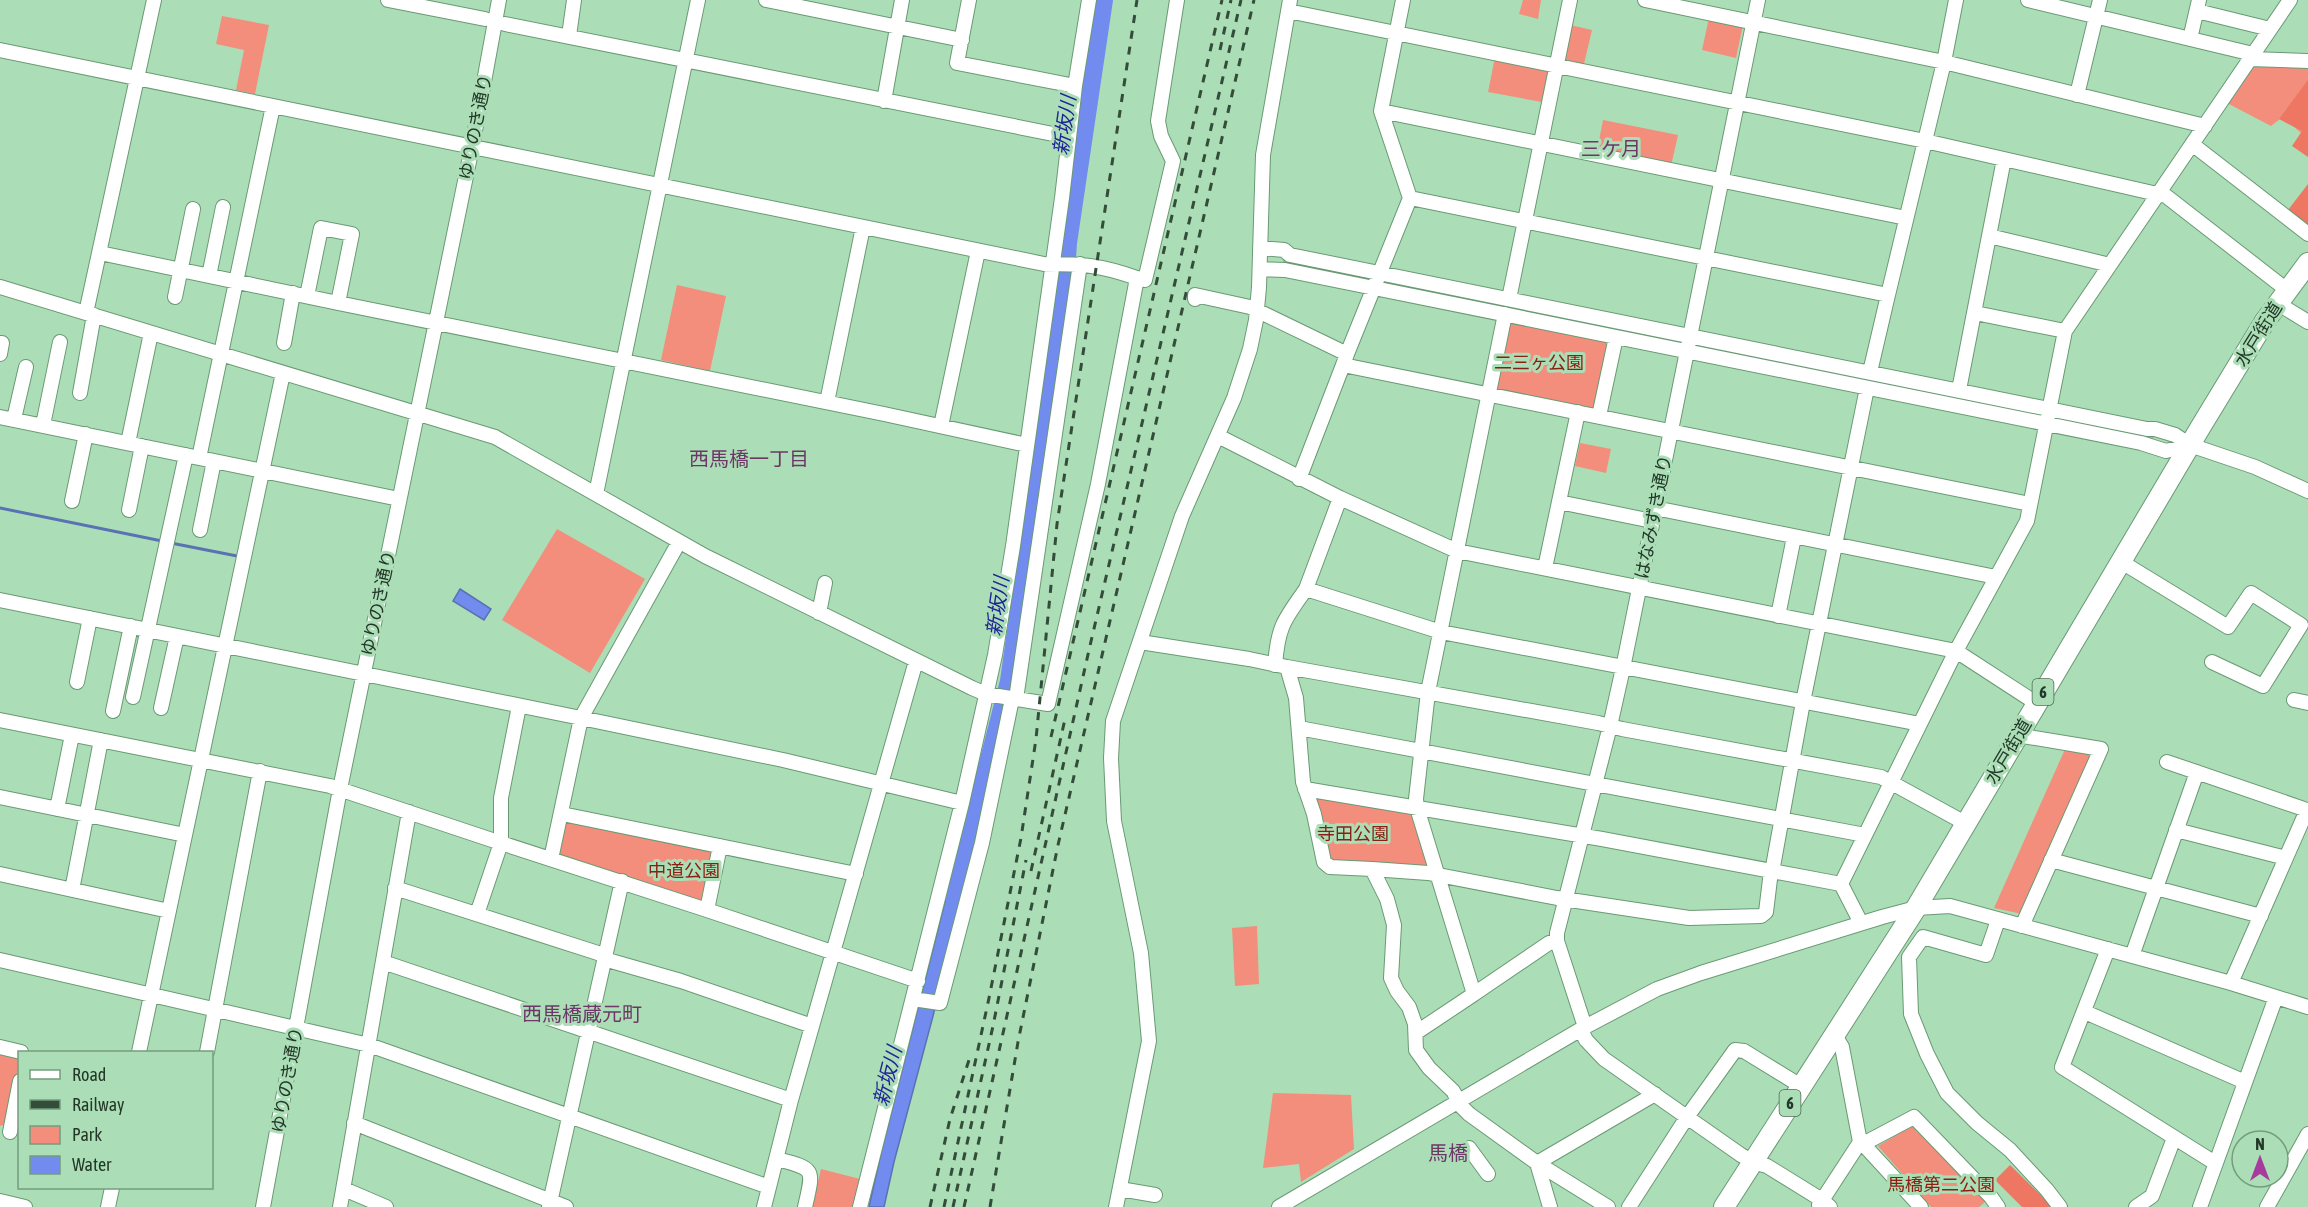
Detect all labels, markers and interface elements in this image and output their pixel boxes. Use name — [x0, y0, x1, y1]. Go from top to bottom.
street label: ゆりのき通り — [454, 72, 496, 182]
water label: 新坂川 — [1048, 92, 1080, 156]
district label: 三ケ月 — [1581, 137, 1641, 160]
street label: 水戸街道 — [2230, 298, 2286, 370]
park label: 二三ヶ公園 — [1494, 352, 1584, 373]
district label: 西馬橋一丁目 — [689, 447, 809, 470]
street label: はなみずき通り — [1631, 453, 1675, 581]
street label: ゆりのき通り — [357, 548, 399, 658]
water label: 新坂川 — [981, 573, 1013, 637]
road number: 6 — [2032, 679, 2054, 705]
street label: 水戸街道 — [1980, 715, 2036, 787]
park label: 寺田公園 — [1317, 823, 1389, 844]
park label: 中道公園 — [648, 860, 720, 881]
district label: 西馬橋蔵元町 — [522, 1002, 642, 1025]
street label: ゆりのき通り — [267, 1025, 307, 1135]
water label: 新坂川 — [869, 1042, 906, 1108]
legend — [18, 1051, 213, 1189]
text: Road — [72, 1064, 106, 1085]
road number: 6 — [1780, 1090, 1800, 1116]
text: Railway — [72, 1094, 124, 1115]
text: Park — [72, 1124, 102, 1145]
north arrow — [2230, 1129, 2290, 1189]
text: N — [2255, 1135, 2265, 1153]
district label: 馬橋 — [1428, 1141, 1468, 1164]
text: Water — [72, 1154, 112, 1175]
park label: 馬橋第二公園 — [1887, 1174, 1995, 1195]

